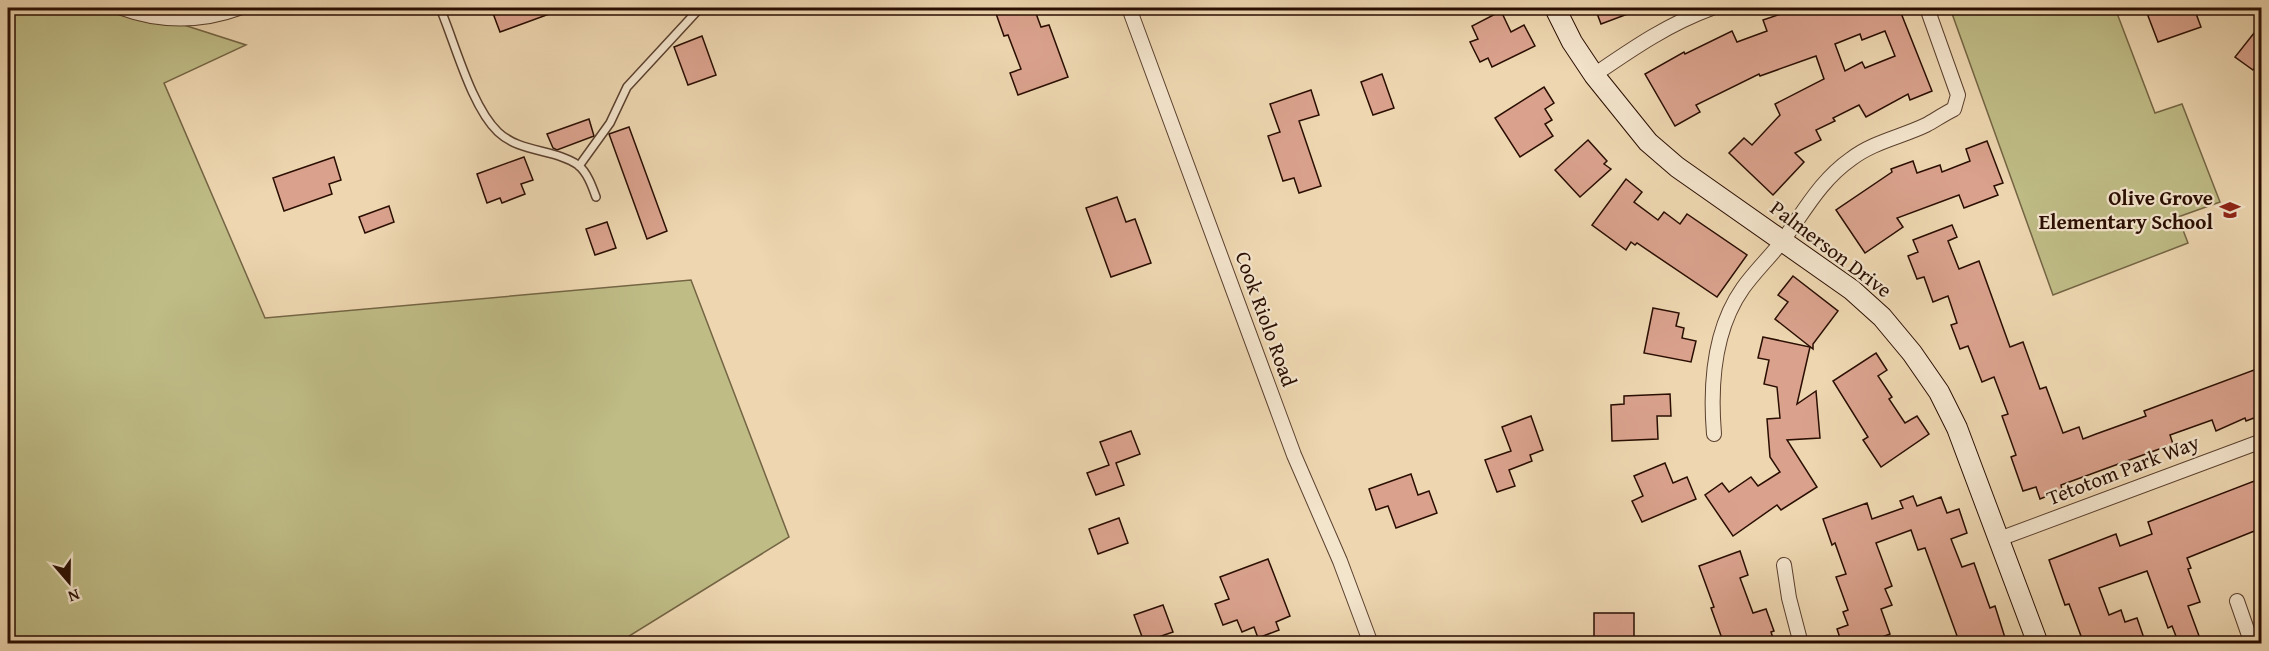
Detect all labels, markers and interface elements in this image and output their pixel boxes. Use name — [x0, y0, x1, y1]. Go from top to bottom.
place label: Olive Grove Elementary School — [2039, 182, 2213, 237]
street label: Palmerson Drive — [1764, 192, 1899, 305]
school or university icon: Olive Grove Elementary School — [2218, 198, 2242, 222]
street label: Cook Riolo Road — [1228, 247, 1306, 392]
street label: Tetotom Park Way — [2042, 426, 2204, 513]
north arrow — [39, 552, 99, 612]
text: N — [65, 583, 83, 609]

